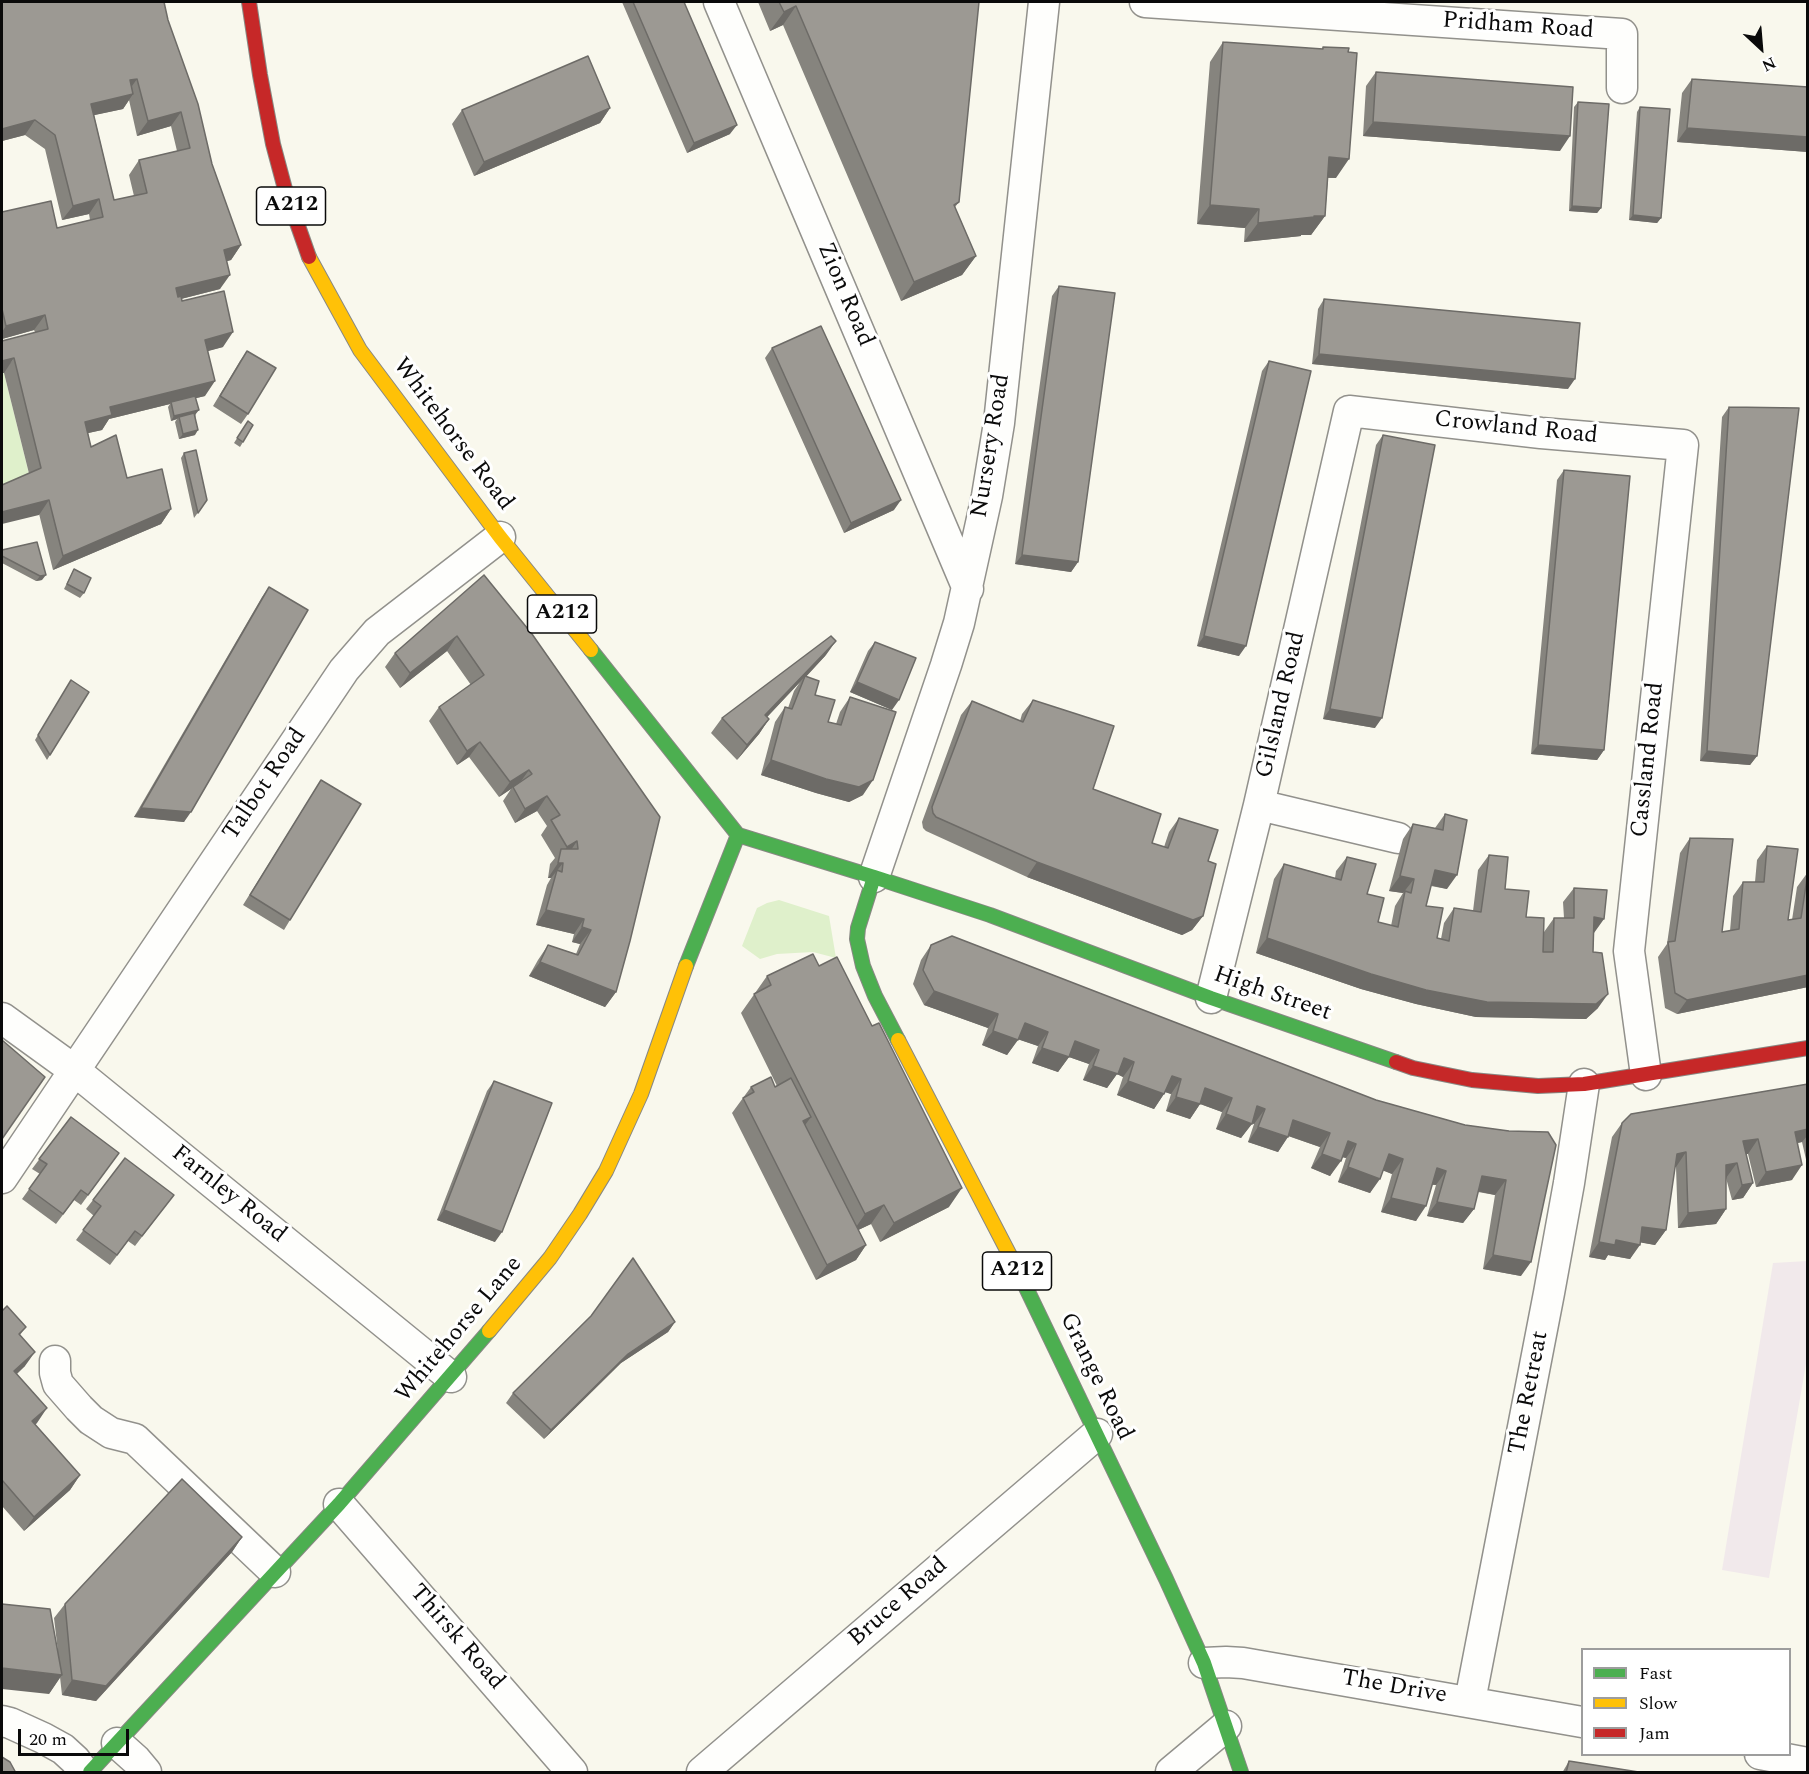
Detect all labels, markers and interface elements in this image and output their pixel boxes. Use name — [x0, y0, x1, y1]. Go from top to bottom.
street label: Pridham Road — [1441, 7, 1595, 47]
north arrow — [1731, 18, 1791, 78]
text: N — [1758, 51, 1780, 78]
road number: A212 — [256, 187, 326, 225]
street label: Zion Road — [809, 239, 879, 351]
street label: Whitehorse Road — [385, 353, 519, 517]
street label: Nursery Road — [966, 372, 1018, 520]
street label: Crowland Road — [1433, 406, 1599, 452]
road number: A212 — [528, 595, 596, 633]
street label: Gilsland Road — [1251, 629, 1313, 781]
street label: Cassland Road — [1627, 681, 1671, 839]
street label: Talbot Road — [218, 723, 314, 847]
street label: High Street — [1209, 961, 1335, 1029]
street label: Farnley Road — [165, 1140, 291, 1250]
street label: Whitehorse Lane — [390, 1251, 530, 1409]
road number: A212 — [982, 1252, 1052, 1290]
street label: Grange Road — [1052, 1309, 1138, 1445]
street label: The Retreat — [1504, 1329, 1556, 1457]
street label: Bruce Road — [844, 1552, 954, 1654]
street label: Thirsk Road — [402, 1579, 510, 1697]
legend — [1581, 1648, 1791, 1756]
text: Fast — [1639, 1660, 1672, 1687]
street label: The Drive — [1339, 1665, 1449, 1711]
text: Slow — [1639, 1690, 1677, 1717]
scale bar — [21, 1717, 132, 1755]
text: Jam — [1639, 1720, 1670, 1747]
text: 20 m — [29, 1726, 67, 1753]

